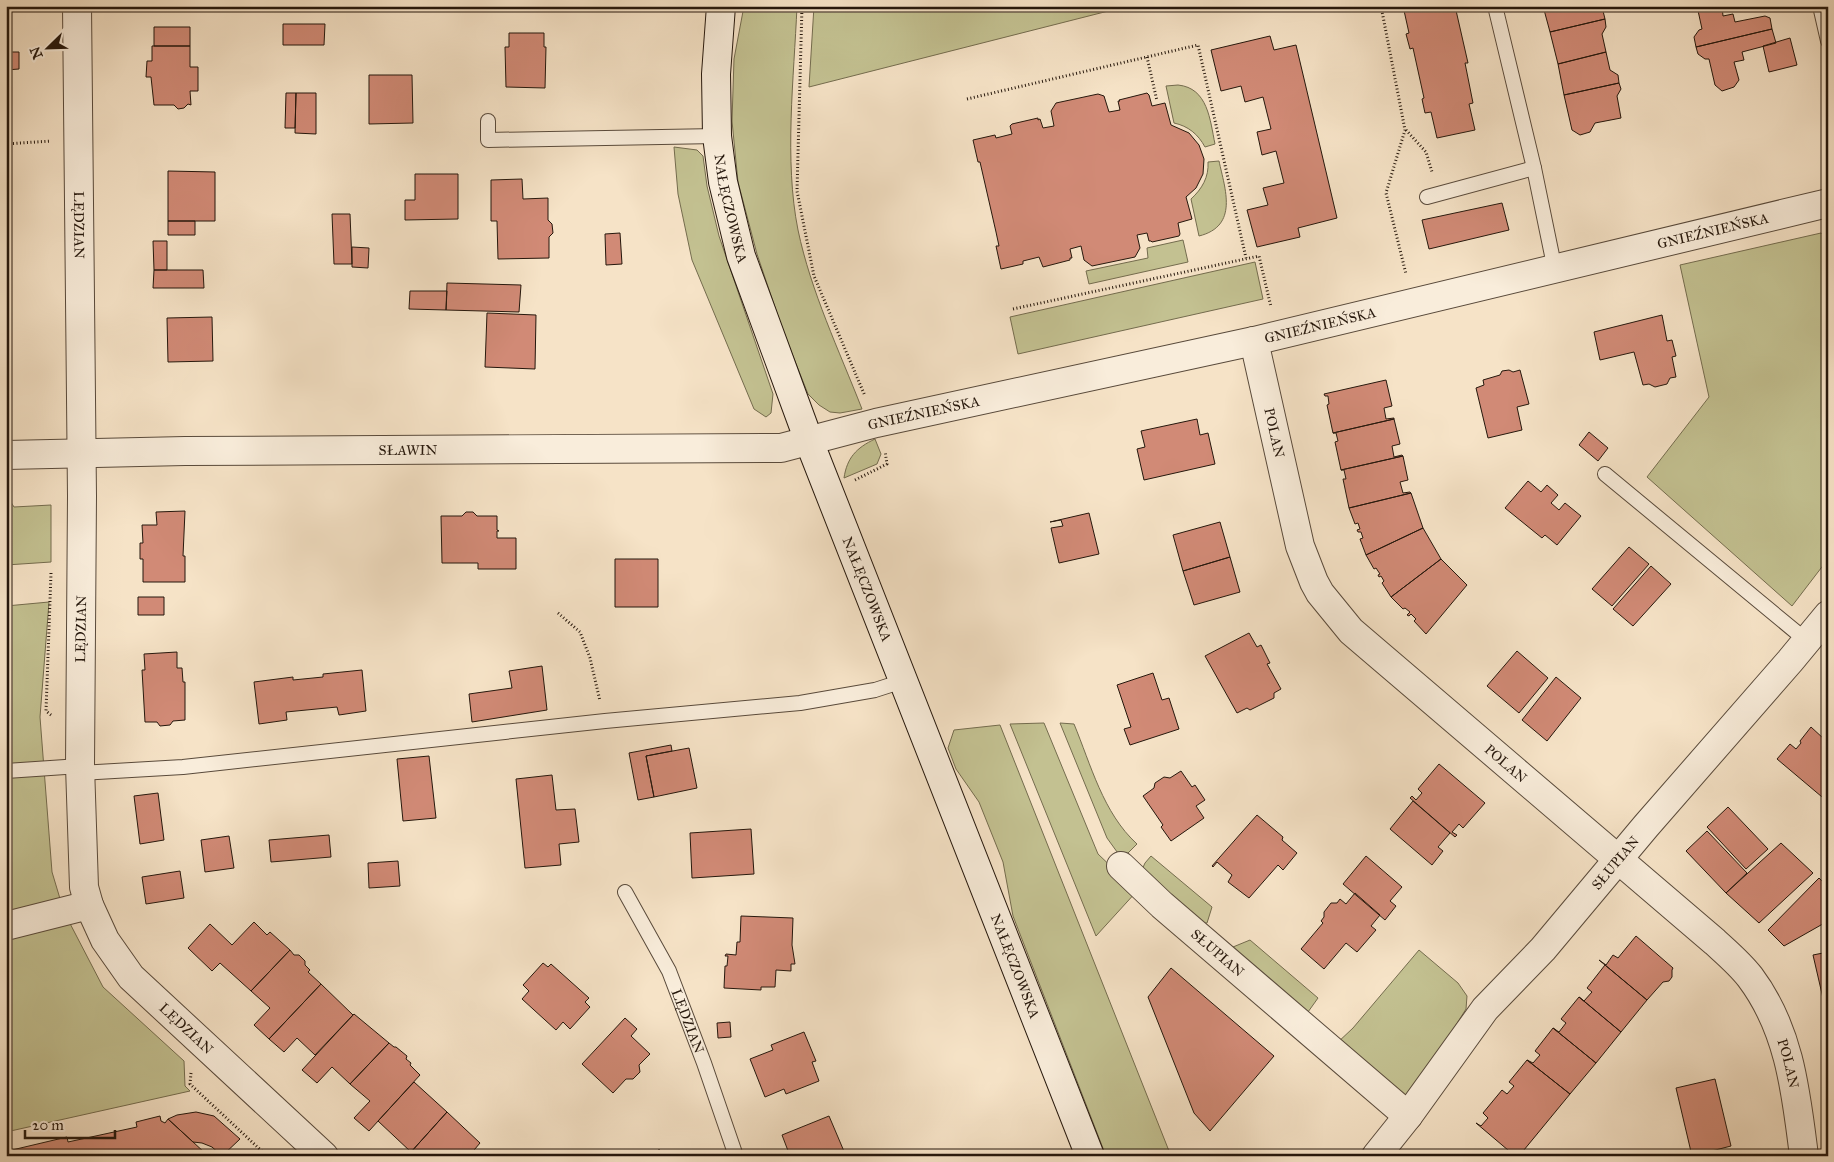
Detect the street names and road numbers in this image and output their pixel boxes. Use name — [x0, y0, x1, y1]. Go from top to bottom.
street label: NAŁĘCZOWSKA — [711, 153, 752, 266]
street label: LĘDZIAN — [70, 191, 88, 259]
street label: GNIEŹNIEŃSKA — [1655, 209, 1771, 252]
street label: GNIEŹNIEŃSKA — [1263, 303, 1378, 347]
street label: GNIEŹNIEŃSKA — [866, 392, 982, 433]
street label: POLAN — [1261, 406, 1288, 459]
street label: SŁAWIN — [379, 441, 437, 459]
street label: NAŁĘCZOWSKA — [839, 534, 896, 644]
street label: LĘDZIAN — [72, 595, 90, 663]
street label: POLAN — [1481, 740, 1531, 786]
street label: SŁUPIAN — [1588, 832, 1643, 893]
street label: NAŁĘCZOWSKA — [987, 911, 1044, 1021]
street label: SŁUPIAN — [1188, 925, 1248, 980]
street label: LĘDZIAN — [668, 987, 708, 1056]
street label: LĘDZIAN — [156, 999, 217, 1058]
street label: POLAN — [1774, 1036, 1803, 1090]

